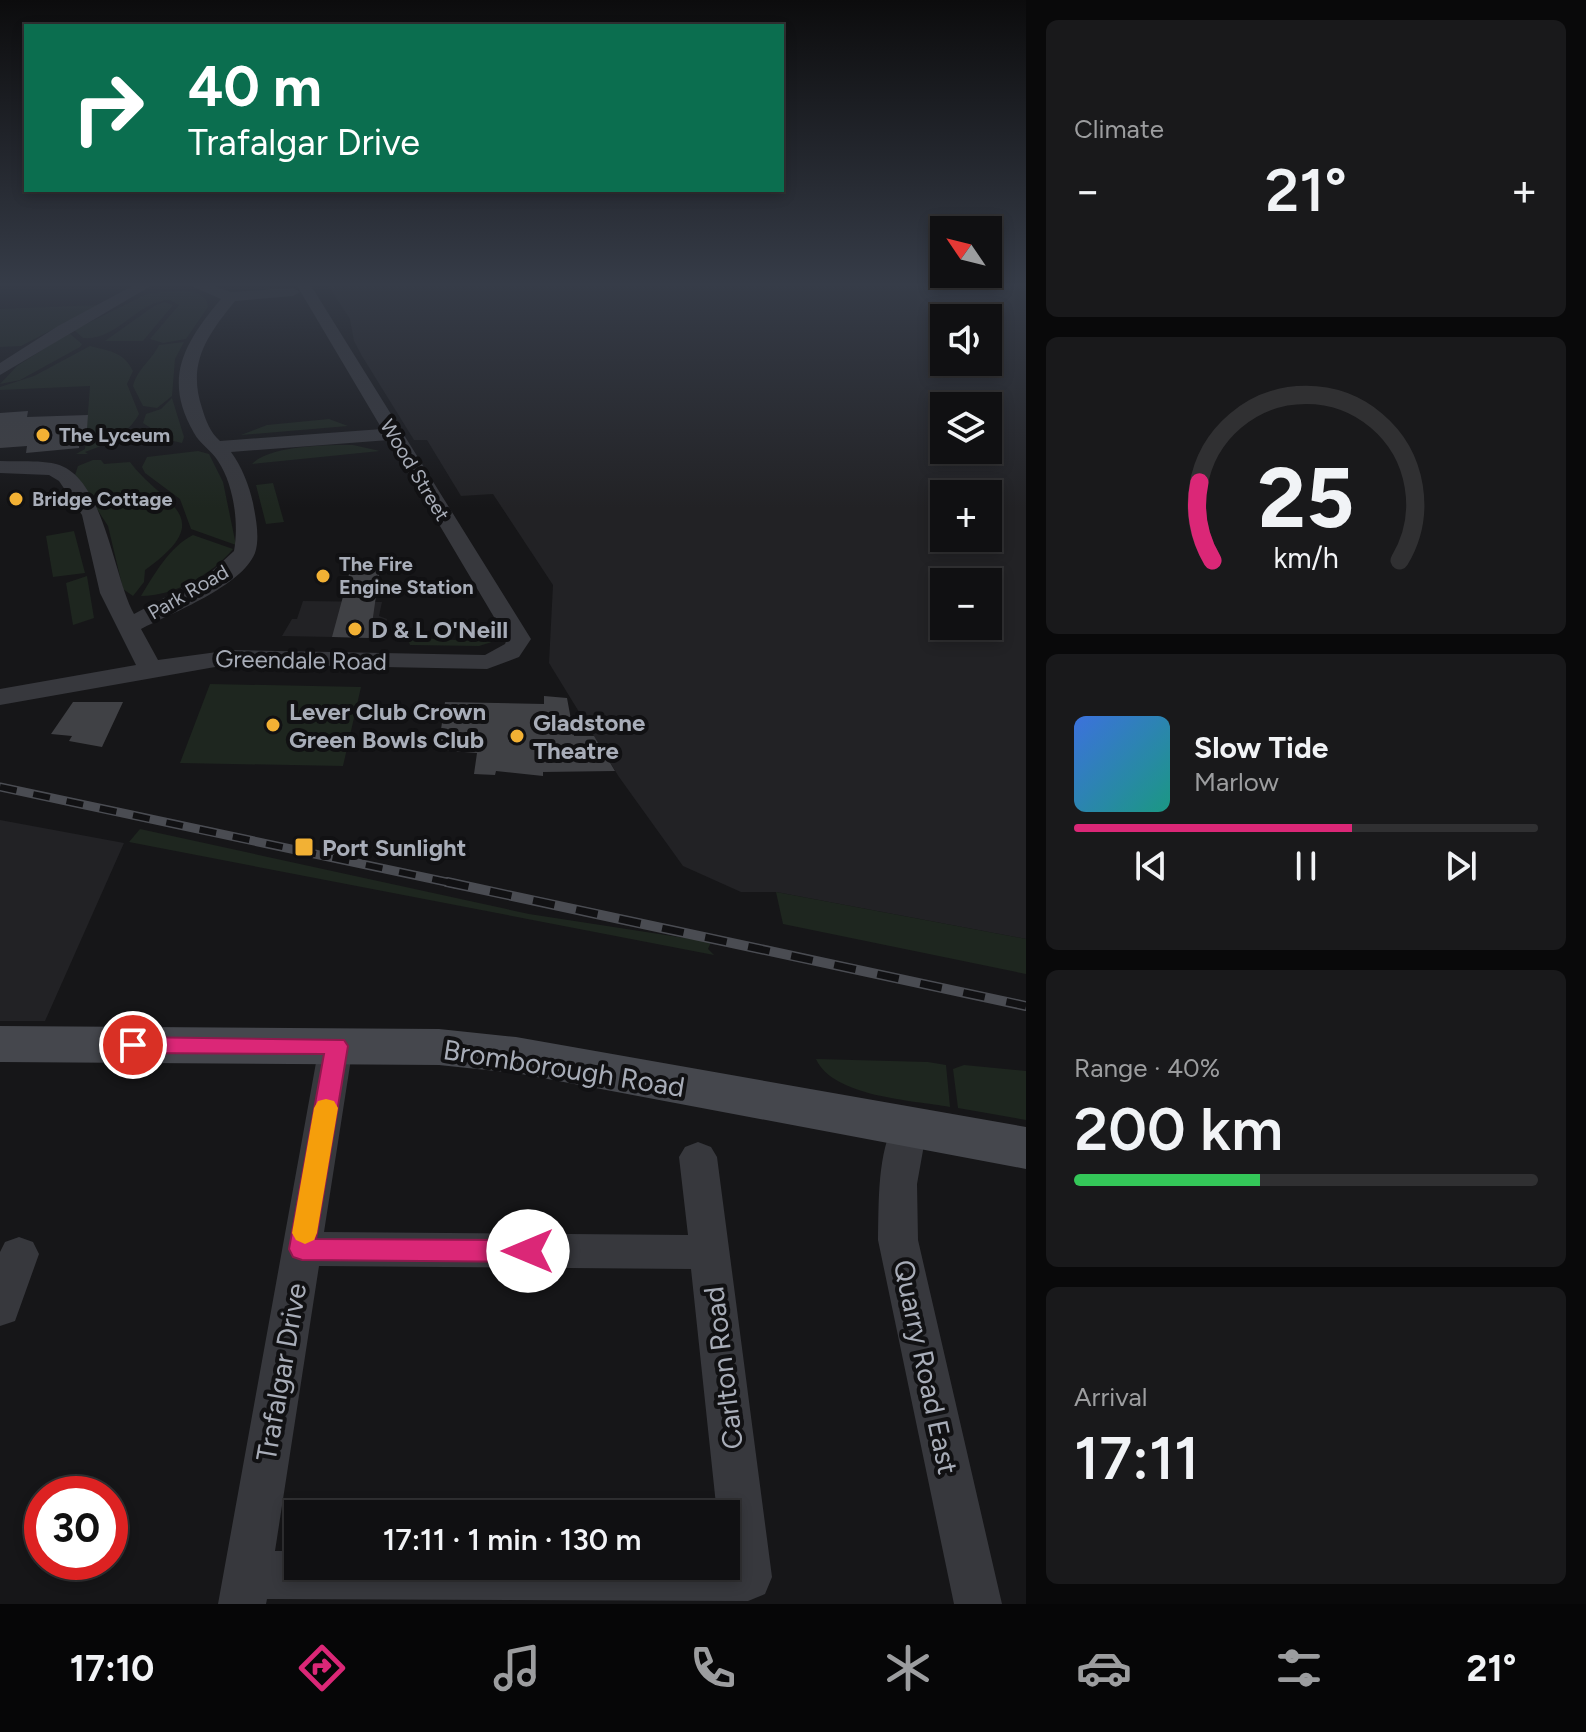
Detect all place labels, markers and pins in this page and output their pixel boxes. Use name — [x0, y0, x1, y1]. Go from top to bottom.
place label: The Lyceum — [59, 423, 170, 447]
marker: The Lyceum — [34, 426, 52, 444]
place label: Bridge Cottage — [32, 487, 173, 511]
marker: Bridge Cottage — [7, 490, 25, 508]
place label: The Fire Engine Station — [339, 552, 474, 599]
marker: The Fire Engine Station — [314, 567, 332, 585]
place label: D & L O'Neill — [371, 615, 508, 644]
marker: D & L O'Neill — [346, 620, 364, 638]
place label: Lever Club Crown Green Bowls Club — [289, 697, 486, 754]
place label: Gladstone Theatre — [533, 708, 645, 765]
marker: Lever Club Crown Green Bowls Club — [264, 716, 282, 734]
marker: Gladstone Theatre — [508, 727, 526, 745]
place label: Port Sunlight — [322, 833, 466, 862]
marker: Port Sunlight — [293, 836, 315, 858]
pin — [99, 1011, 167, 1079]

